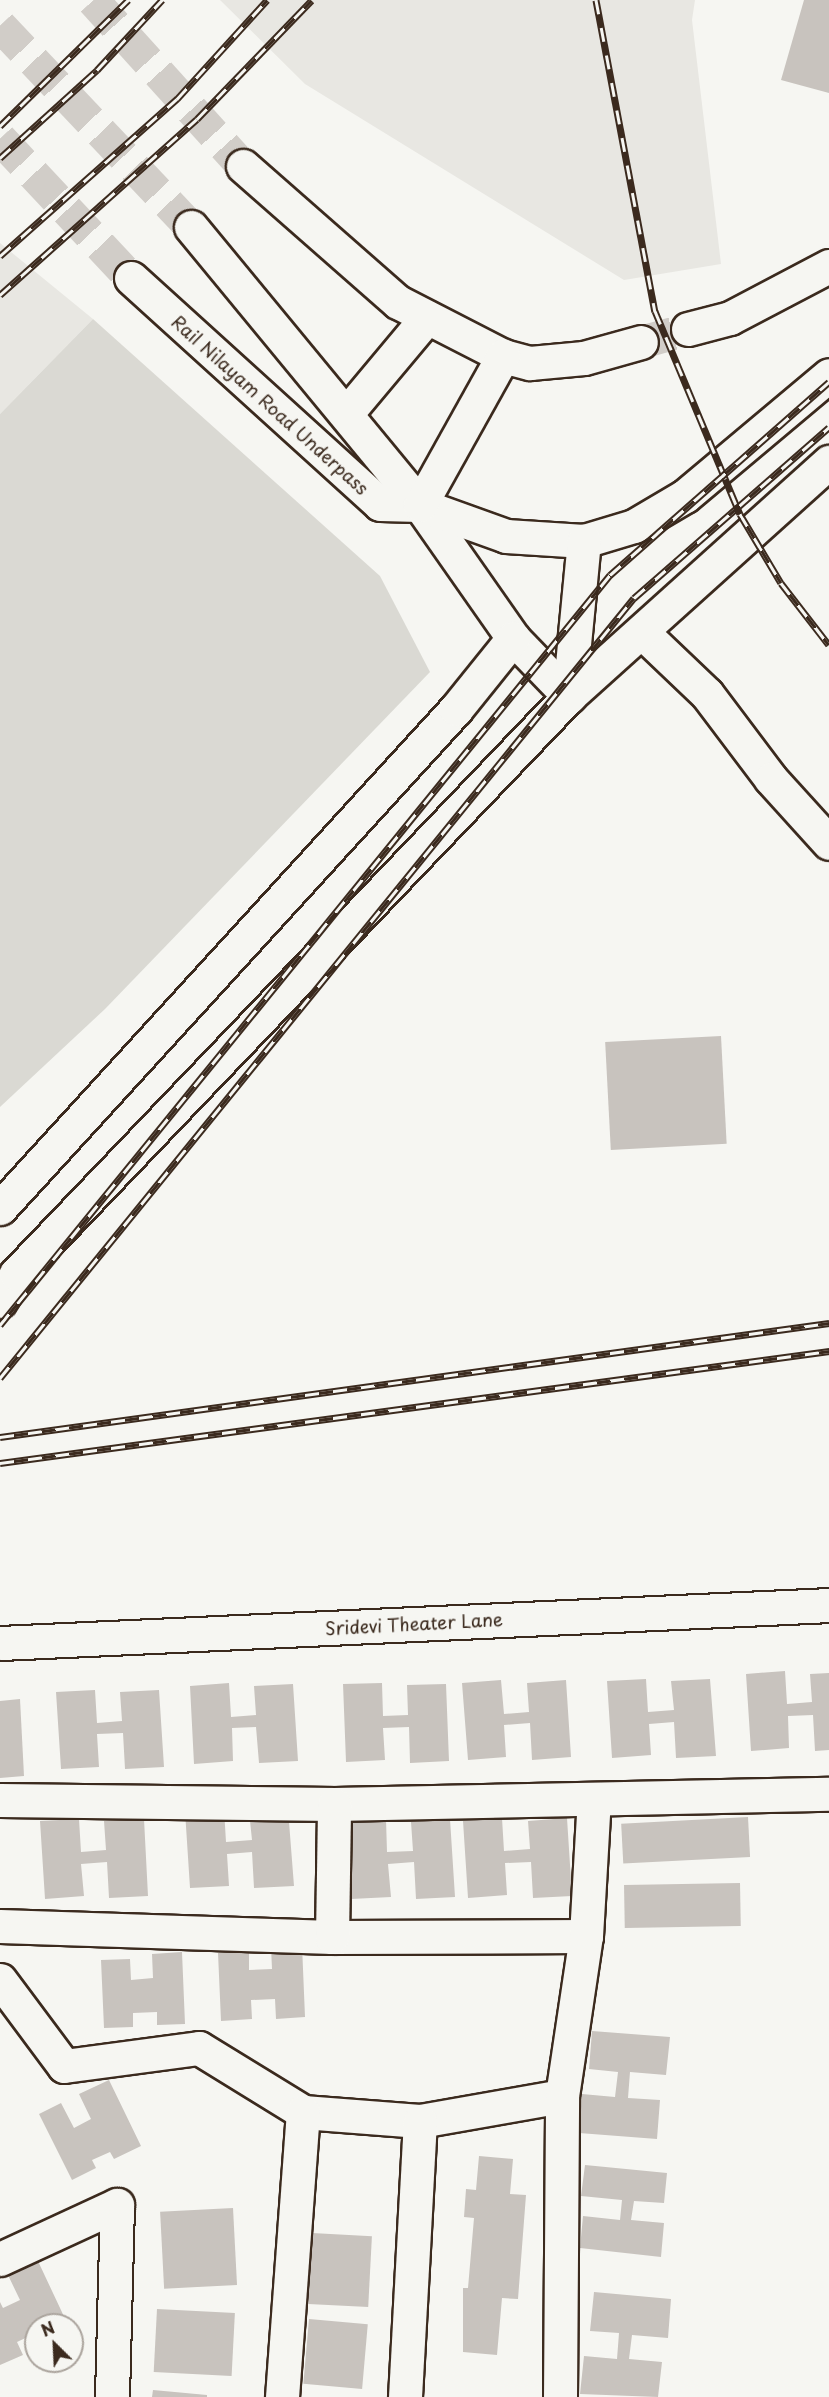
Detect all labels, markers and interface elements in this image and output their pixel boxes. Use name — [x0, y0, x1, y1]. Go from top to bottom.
street label: Rail Nilayam Road Underpass — [167, 310, 373, 500]
street label: Sridevi Theater Lane — [323, 1608, 505, 1640]
north arrow — [24, 2313, 84, 2373]
text: N — [37, 2315, 58, 2342]

